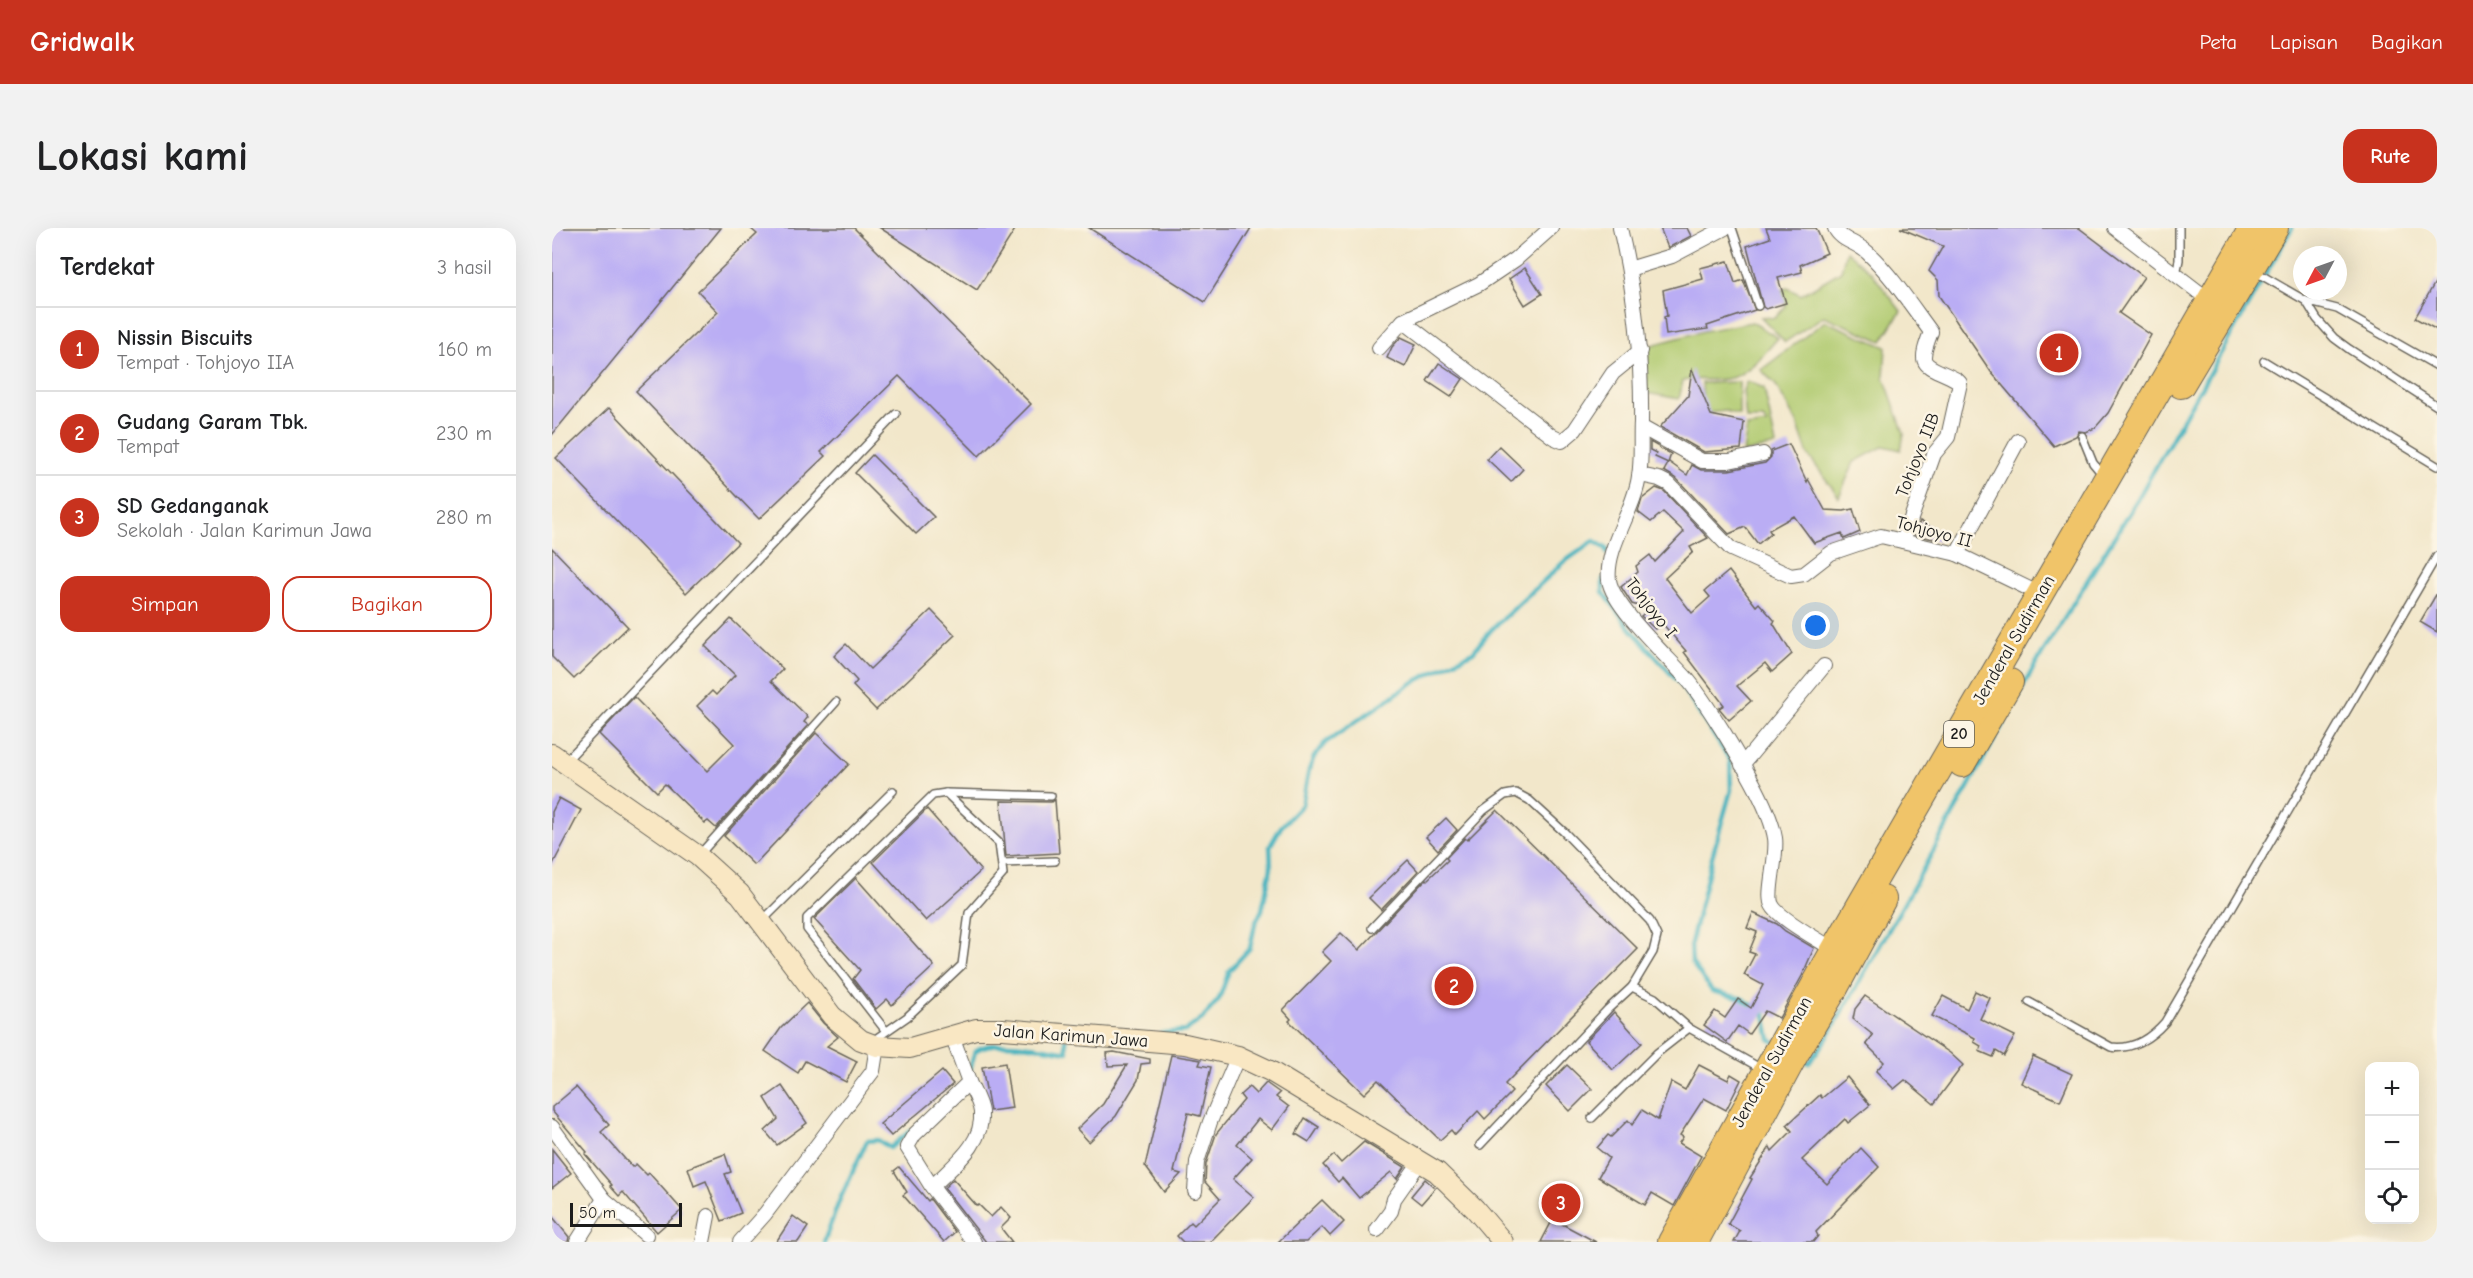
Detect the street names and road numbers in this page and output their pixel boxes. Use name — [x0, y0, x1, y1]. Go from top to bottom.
street label: Tohjoyo IIB — [1892, 410, 1944, 500]
street label: Tohjoyo II — [1894, 512, 1974, 552]
street label: Jenderal Sudirman — [1968, 572, 2060, 708]
street label: Tohjoyo I — [1621, 574, 1681, 642]
road number: 20 — [1944, 721, 1974, 747]
street label: Jenderal Sudirman — [1727, 993, 1817, 1131]
street label: Jalan Karimun Jawa — [993, 1020, 1149, 1052]

